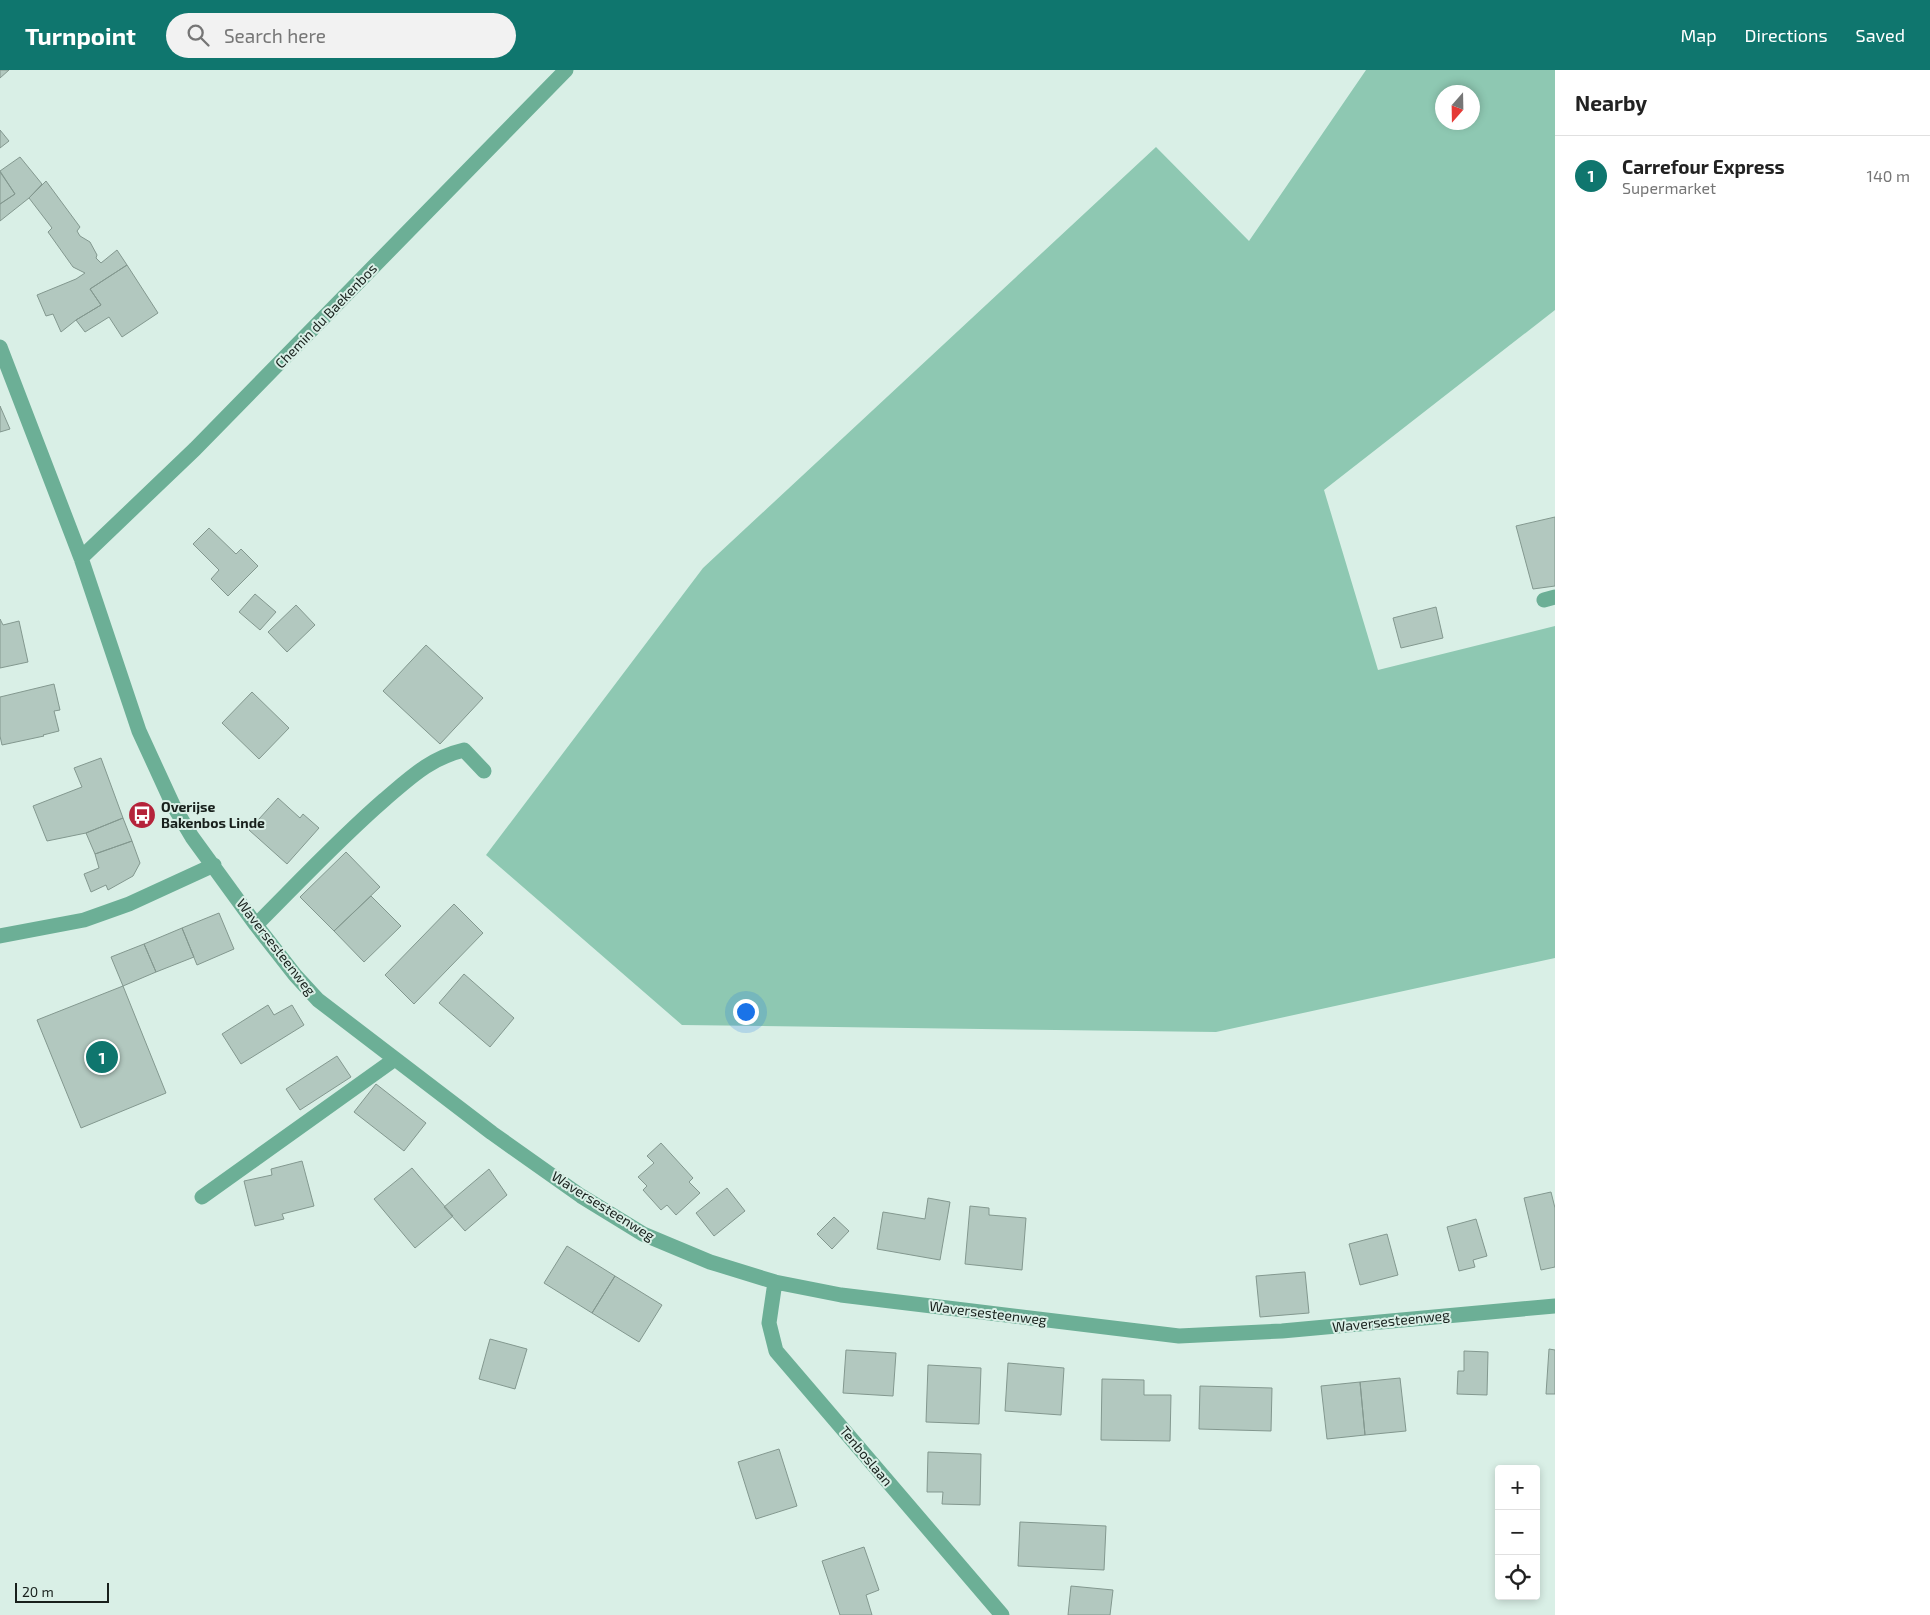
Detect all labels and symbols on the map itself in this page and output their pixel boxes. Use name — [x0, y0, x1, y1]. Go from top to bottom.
north arrow — [1435, 85, 1480, 130]
street label: Chemin du Baekenbos — [271, 260, 380, 372]
place label: Overijse Bakenbos Linde — [161, 798, 265, 831]
bus stop icon: Overijse Bakenbos Linde — [127, 800, 157, 830]
street label: Waversesteenweg — [233, 895, 320, 999]
your location — [733, 999, 759, 1025]
pin: 1 — [86, 1038, 118, 1076]
street label: Waversesteenweg — [549, 1167, 658, 1244]
street label: Waversesteenweg — [928, 1297, 1048, 1328]
street label: Waversesteenweg — [1331, 1306, 1451, 1335]
street label: Tenboslaan — [836, 1422, 896, 1489]
scale bar — [15, 1580, 109, 1603]

